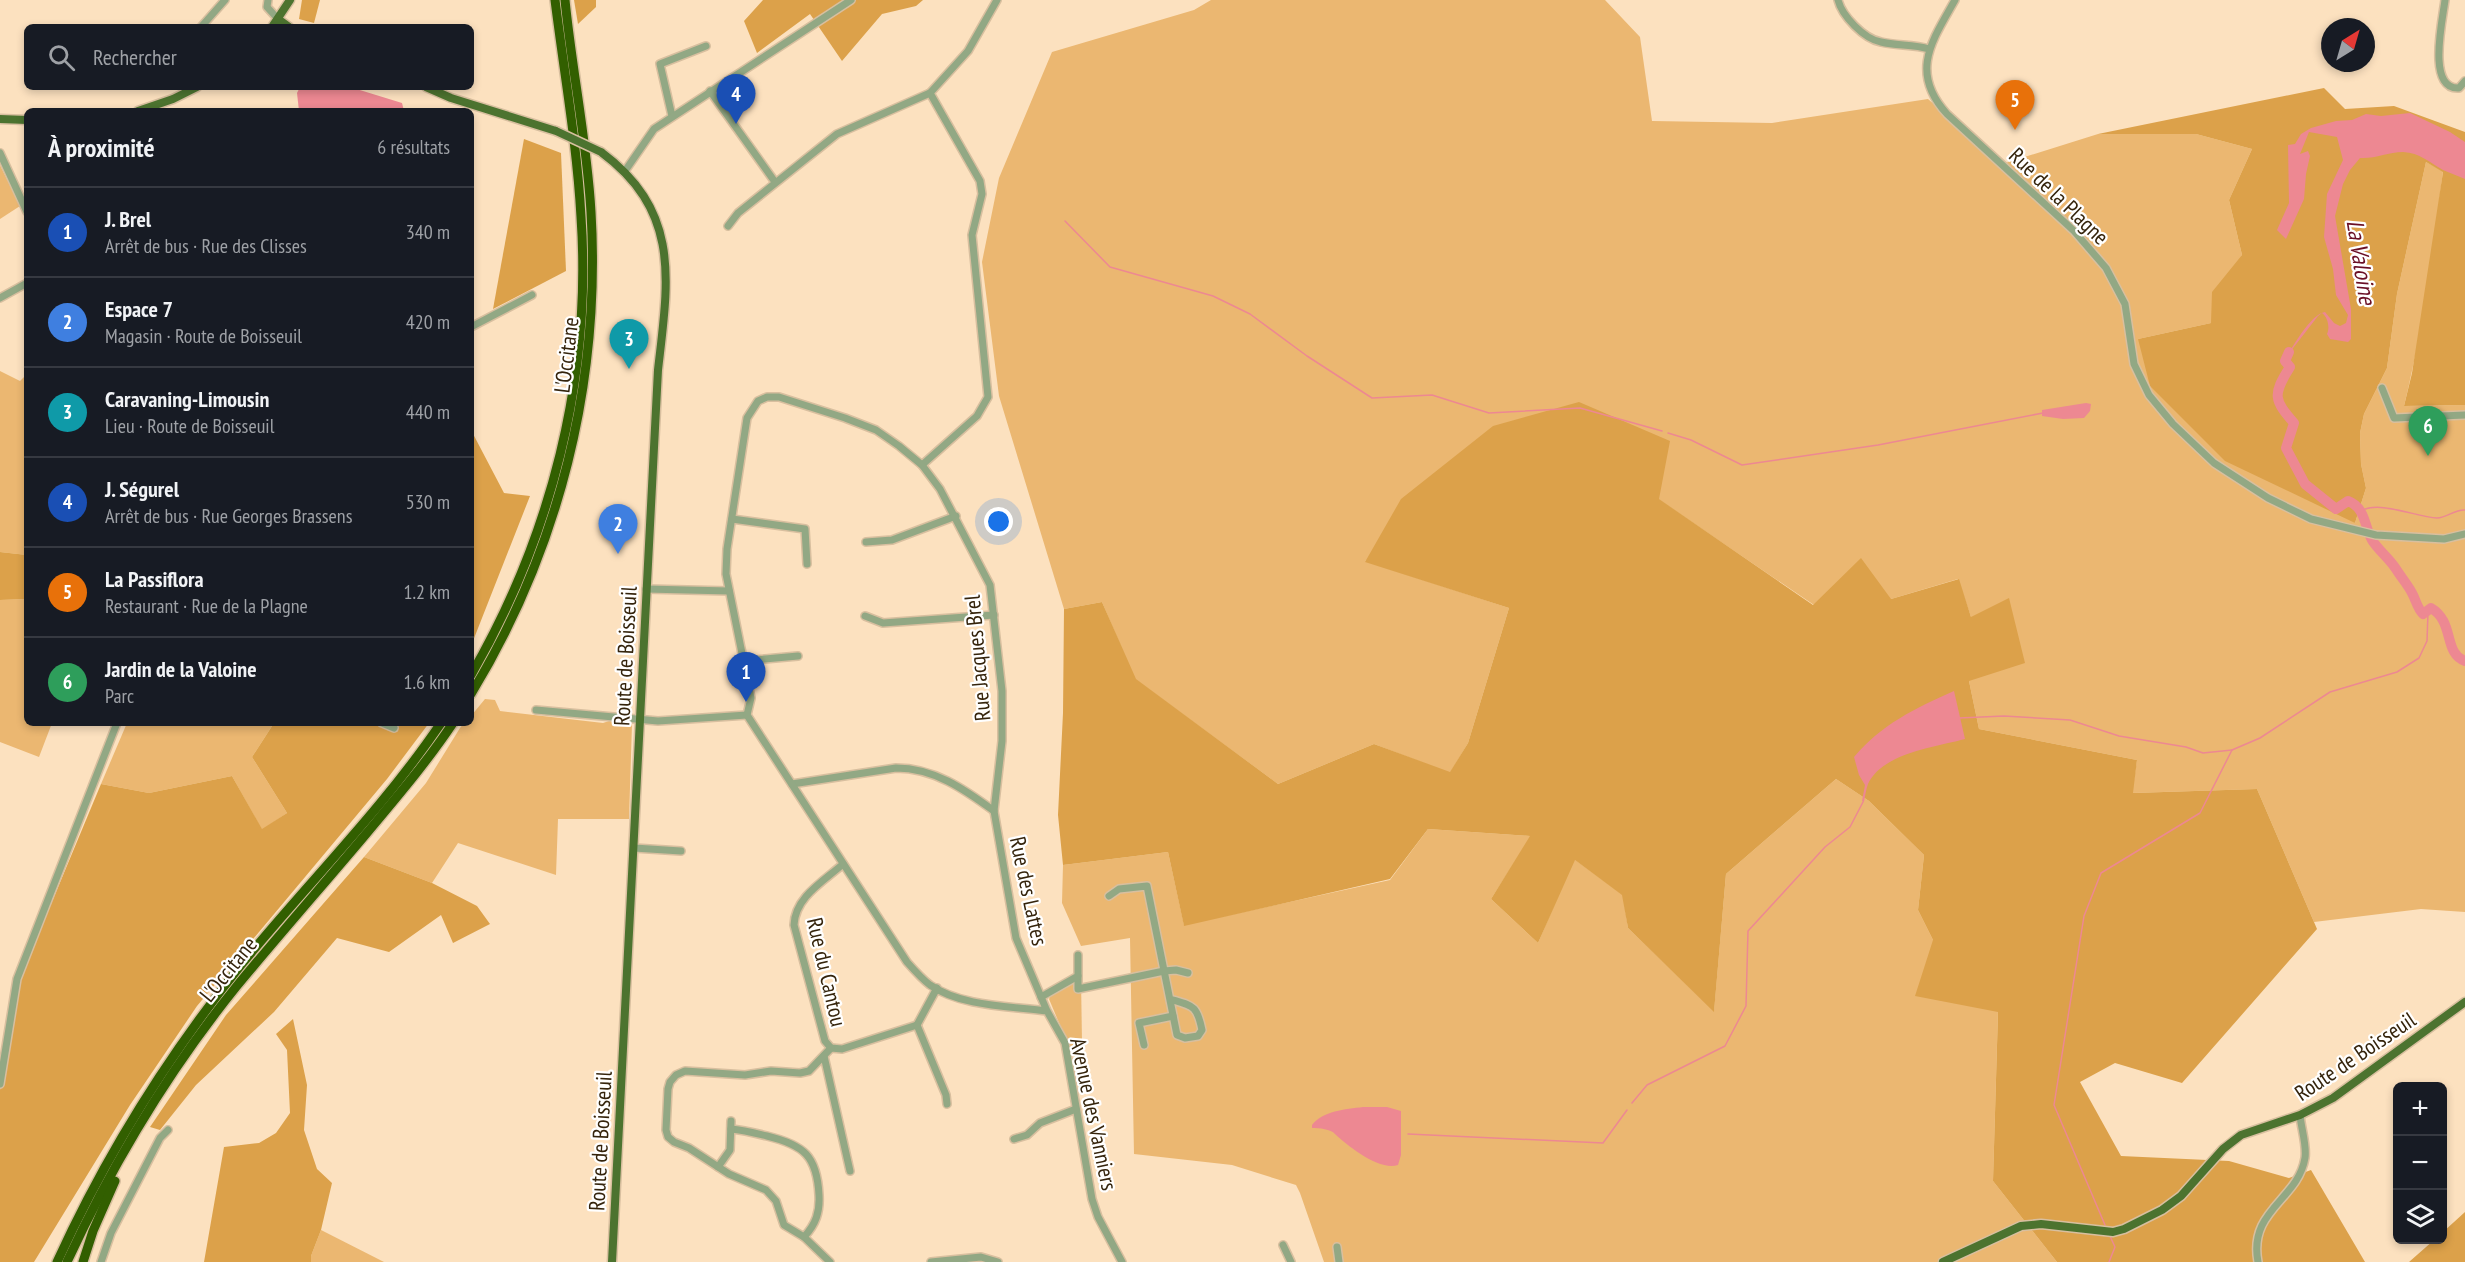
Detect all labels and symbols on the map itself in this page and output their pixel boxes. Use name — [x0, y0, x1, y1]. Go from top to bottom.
north arrow — [2321, 18, 2375, 72]
pin: 4 — [716, 74, 756, 124]
pin: 5 — [1996, 80, 2034, 130]
street label: Rue de la Plagne — [2003, 142, 2115, 250]
water label: La Valoine — [2340, 217, 2384, 308]
street label: L'Occitane — [547, 316, 585, 394]
pin: 3 — [610, 320, 648, 369]
pin: 6 — [2408, 406, 2448, 456]
pin: 2 — [598, 504, 638, 554]
your location — [984, 507, 1013, 536]
street label: Route de Boisseuil — [607, 585, 643, 726]
street label: Rue Jacques Brel — [957, 593, 996, 722]
pin: 1 — [726, 652, 766, 702]
street label: Rue des Lattes — [1004, 834, 1054, 948]
street label: Rue du Cantou — [801, 915, 853, 1029]
street label: L'Occitane — [193, 931, 263, 1007]
street label: Route de Boisseuil — [2289, 1005, 2421, 1107]
street label: Avenue des Vanniers — [1064, 1035, 1124, 1193]
street label: Route de Boisseuil — [582, 1070, 618, 1211]

